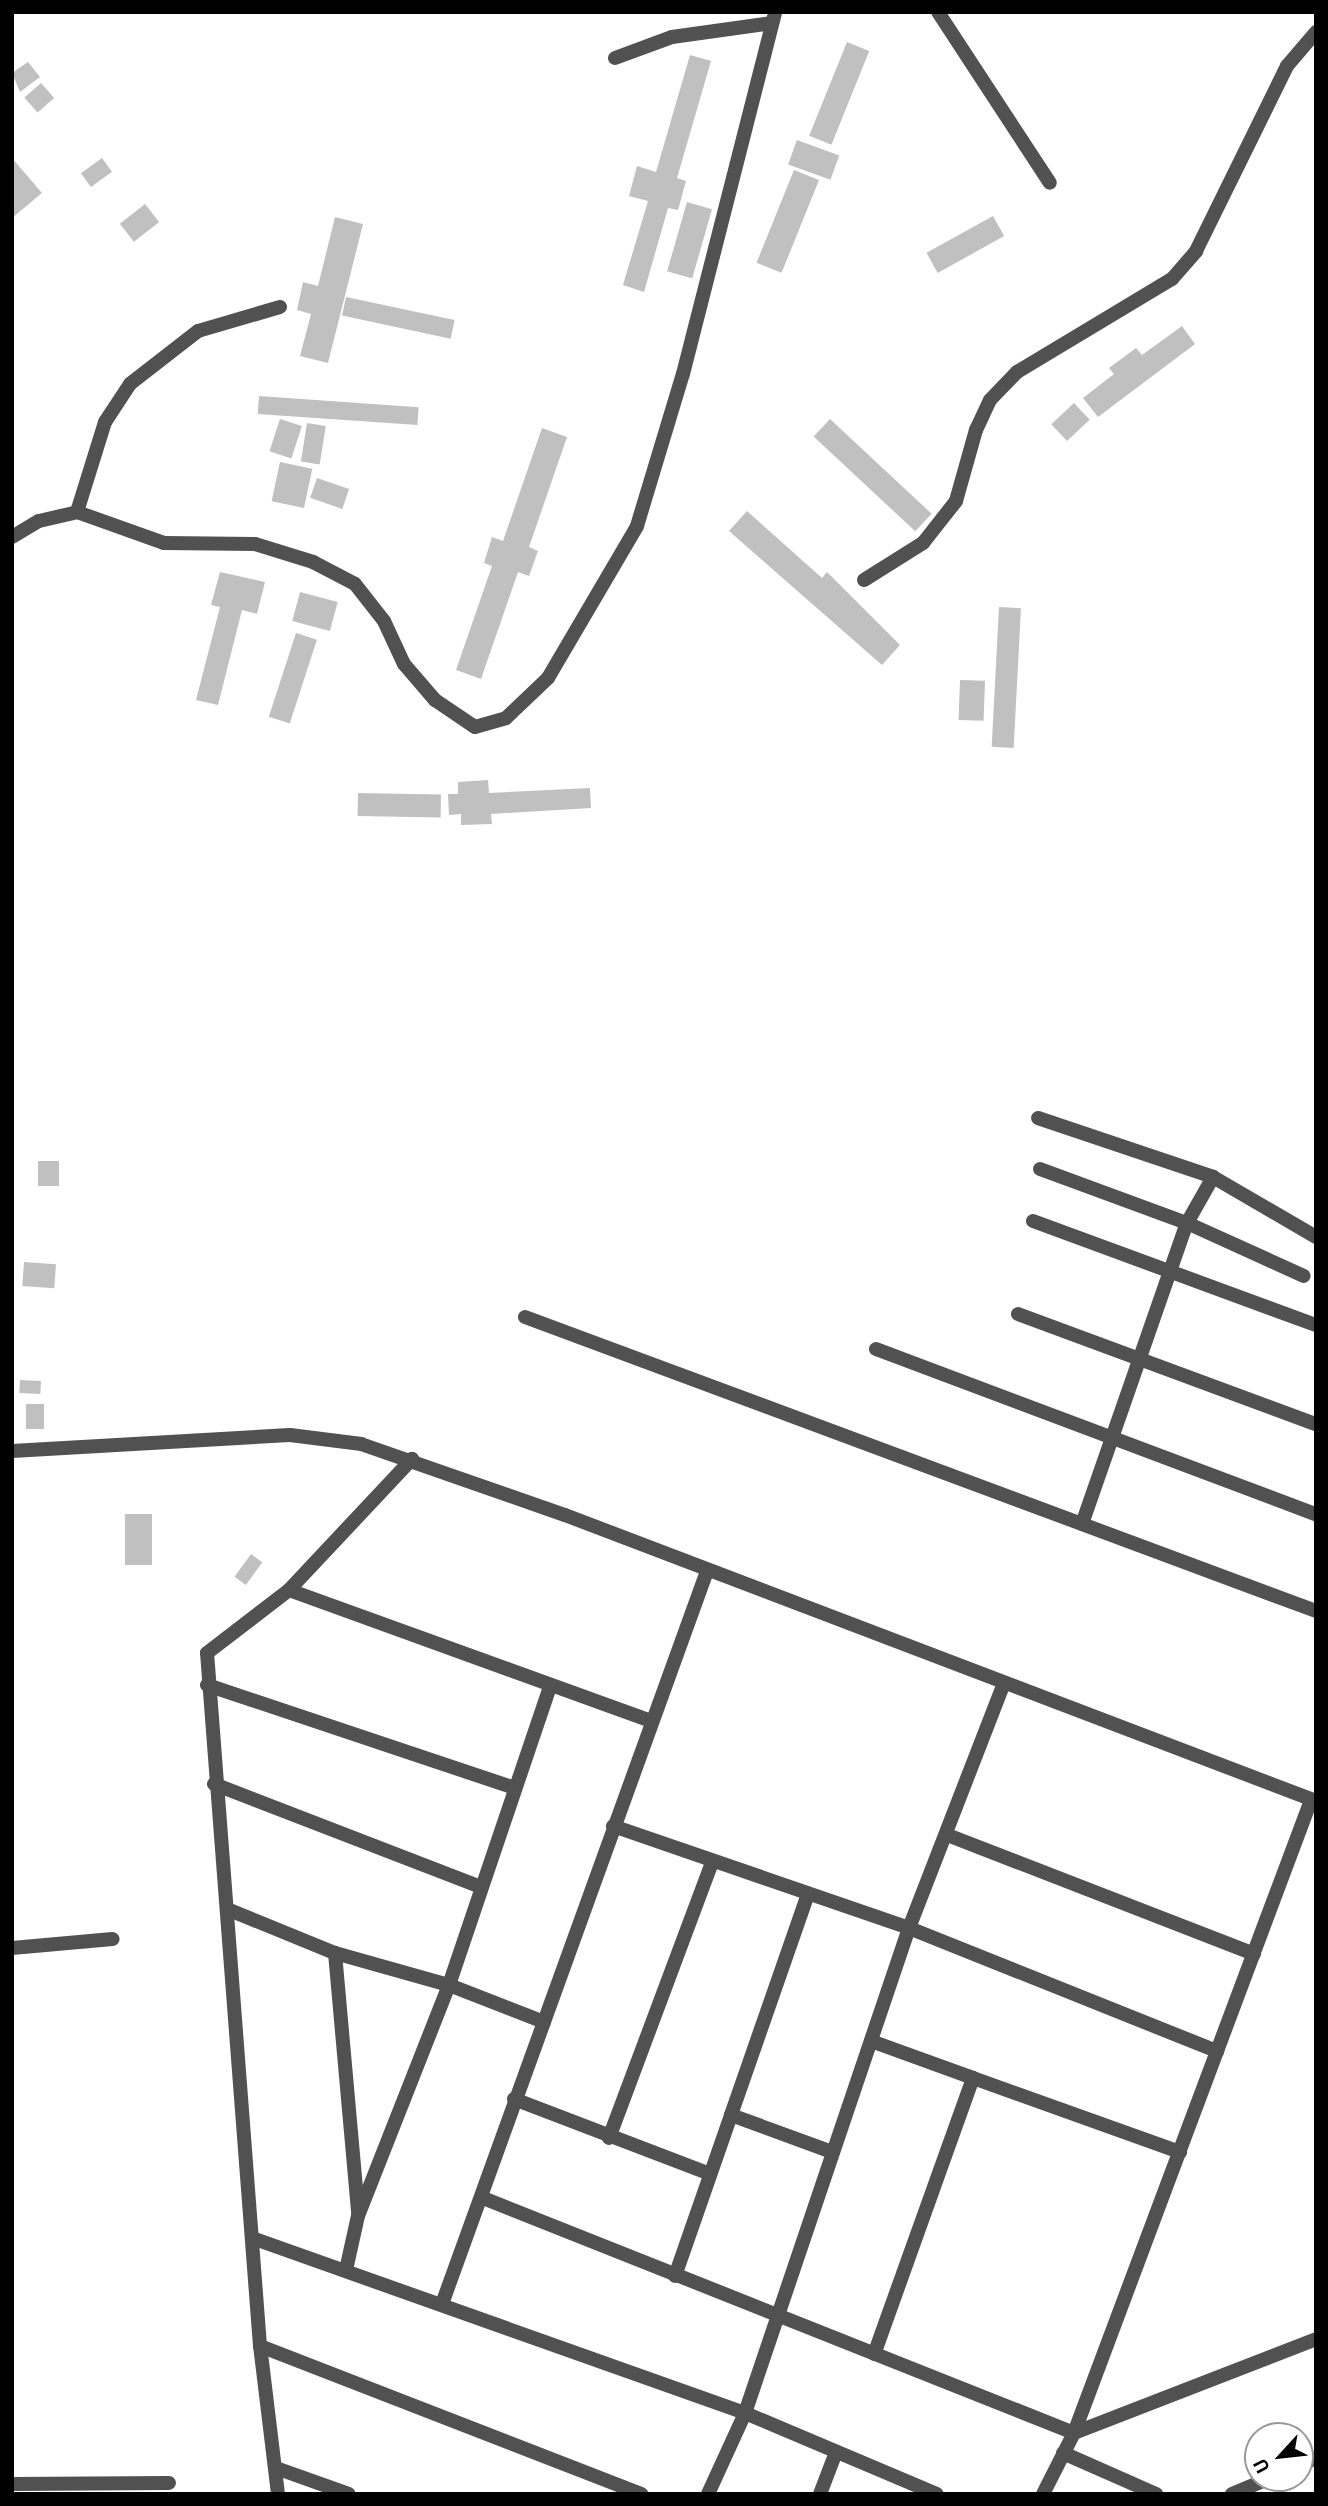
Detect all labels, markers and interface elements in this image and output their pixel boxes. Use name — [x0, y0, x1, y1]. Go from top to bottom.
north arrow — [1244, 2422, 1314, 2492]
text: U — [1249, 2455, 1275, 2477]

